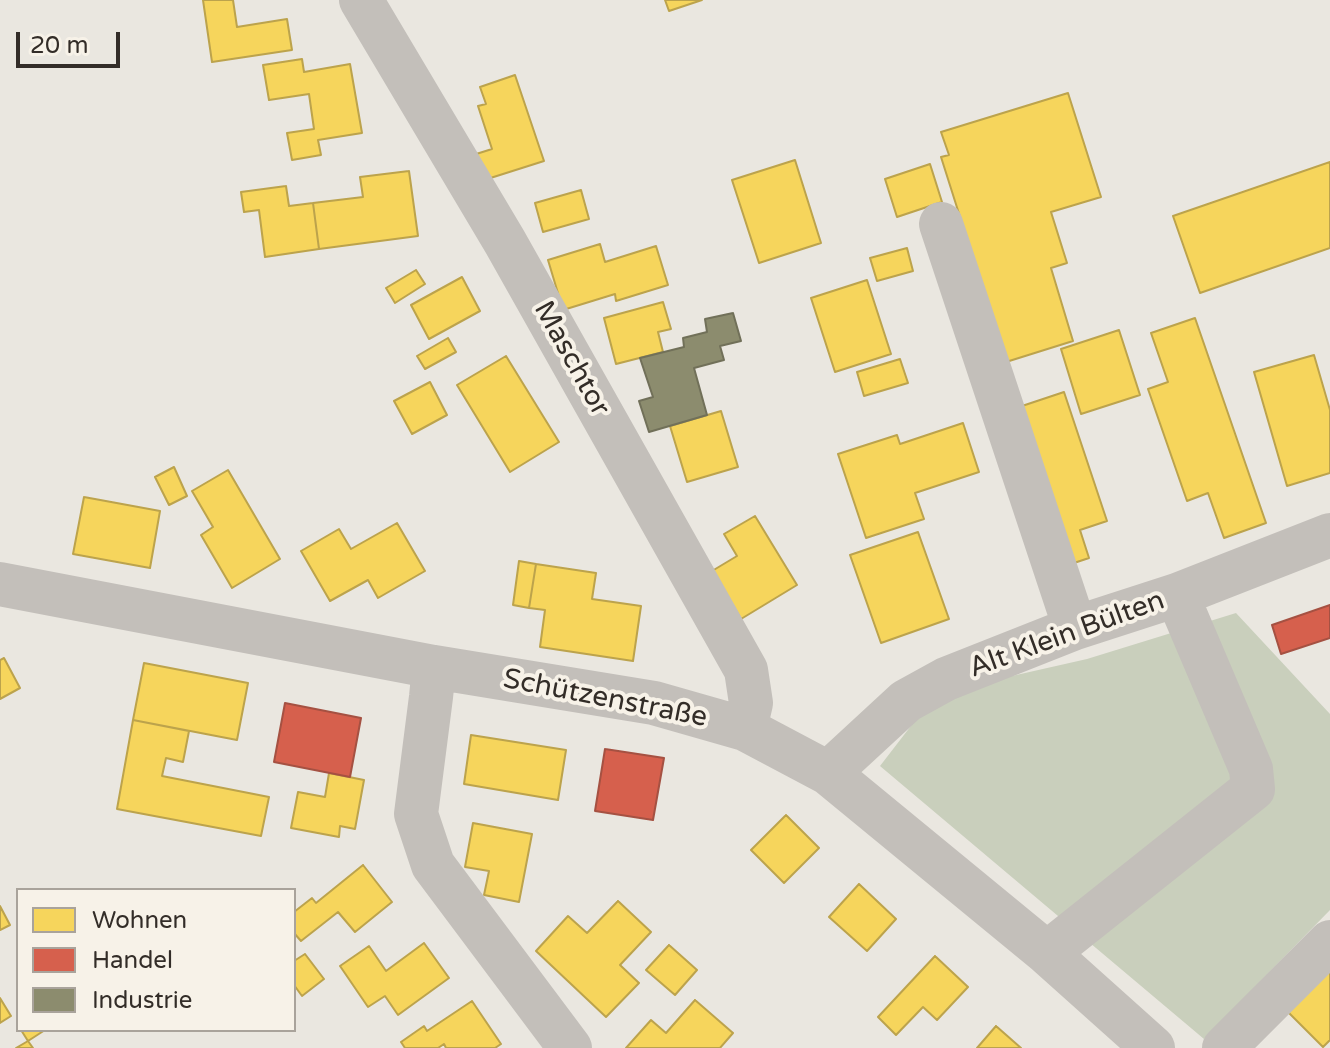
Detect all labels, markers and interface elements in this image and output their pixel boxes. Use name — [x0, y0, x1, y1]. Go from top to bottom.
scale bar — [20, 16, 124, 66]
text: 20 m — [30, 31, 88, 60]
street label: Maschtor — [526, 296, 616, 422]
street label: Alt Klein Bülten — [965, 584, 1169, 686]
street label: Schützenstraße — [500, 663, 710, 735]
legend — [16, 888, 296, 1032]
text: Wohnen — [92, 906, 187, 935]
text: Handel — [92, 946, 173, 975]
text: Industrie — [92, 986, 192, 1015]

